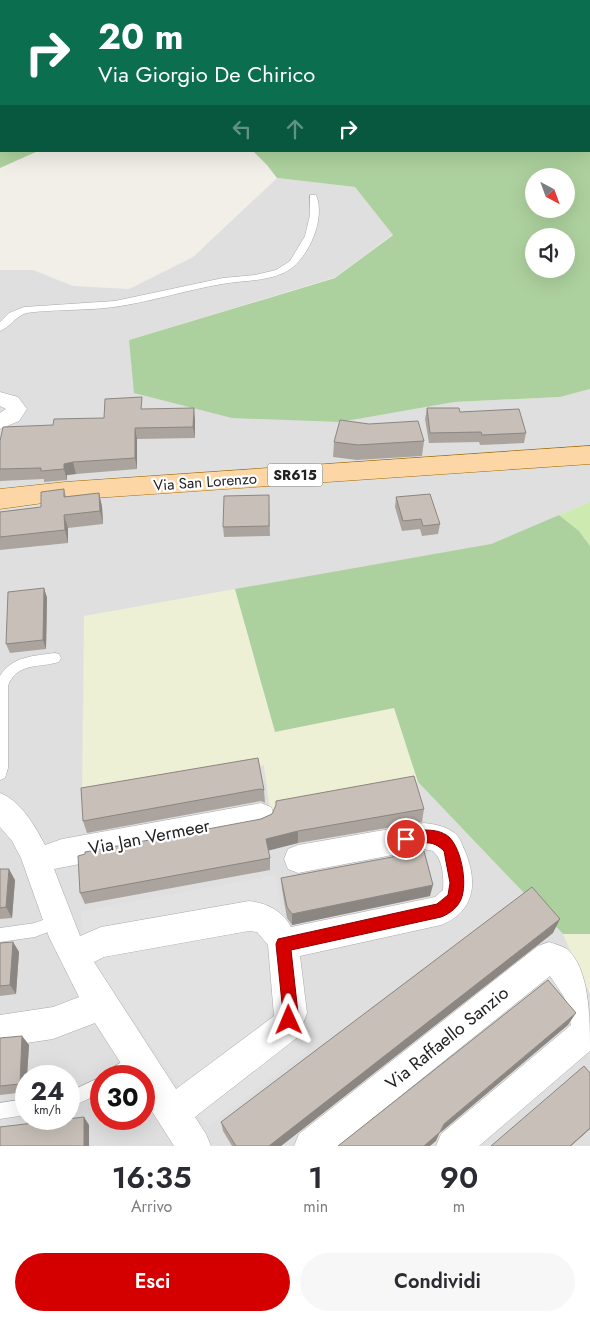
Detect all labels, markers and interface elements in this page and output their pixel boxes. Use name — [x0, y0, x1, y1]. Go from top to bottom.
text: 20 m — [98, 12, 183, 62]
icon: right — [15, 20, 80, 85]
text: Via Giorgio De Chirico — [98, 58, 315, 90]
icon: left — [228, 115, 256, 143]
icon: ahead — [281, 115, 309, 143]
icon: right — [334, 115, 362, 143]
north arrow — [525, 168, 575, 218]
map controls — [525, 168, 575, 278]
button: sound — [525, 228, 575, 278]
road number: SR615 — [268, 464, 322, 486]
street label: Via San Lorenzo — [153, 467, 257, 497]
street label: Via Jan Vermeer — [86, 812, 213, 862]
pin — [385, 818, 427, 860]
icon: arrive — [392, 825, 420, 853]
street label: Via Raffaello Sanzio — [380, 980, 514, 1096]
position arrow — [262, 993, 314, 1045]
speed limit sign: 30 — [90, 1065, 155, 1130]
text: 24 — [31, 1073, 64, 1109]
text: km/h — [34, 1101, 61, 1119]
text: 16:35 — [112, 1156, 192, 1199]
text: 1 — [308, 1156, 323, 1199]
text: 90 — [440, 1156, 478, 1199]
text: Arrivo — [131, 1195, 172, 1218]
text: min — [303, 1195, 328, 1218]
text: m — [453, 1195, 465, 1218]
button: Esci — [15, 1253, 290, 1311]
button: Condividi — [300, 1253, 575, 1311]

